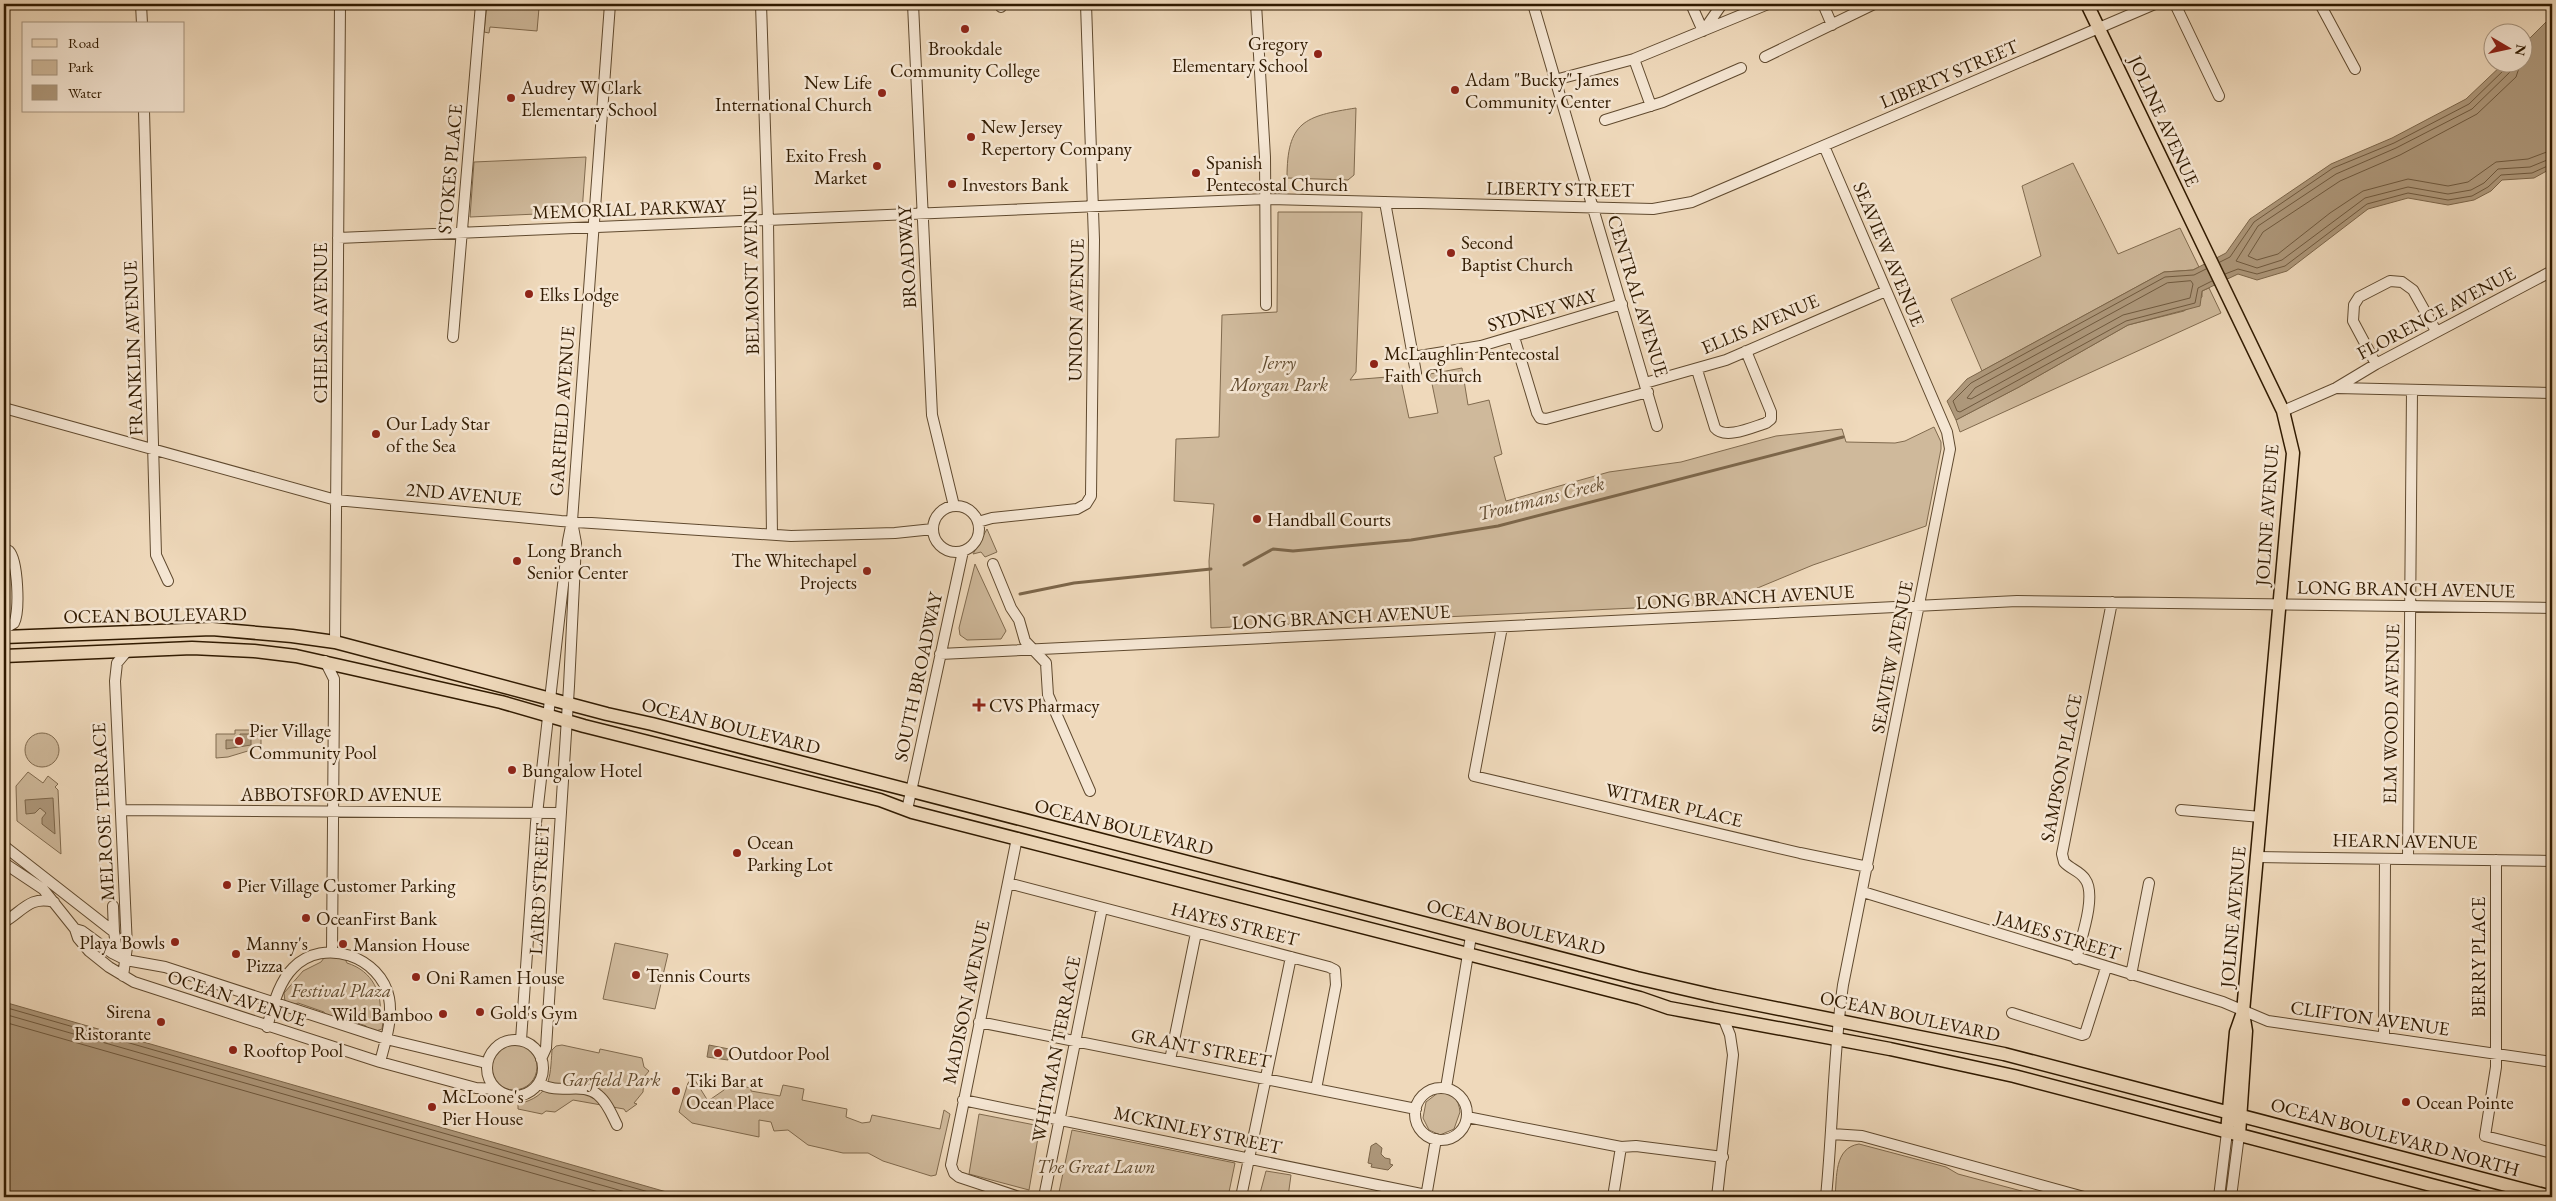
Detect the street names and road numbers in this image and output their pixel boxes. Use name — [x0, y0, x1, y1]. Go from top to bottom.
street label: LIBERTY STREET — [1876, 34, 2022, 114]
street label: JOLINE AVENUE — [2122, 50, 2205, 191]
street label: STOKES PLACE — [432, 103, 468, 235]
street label: LIBERTY STREET — [1486, 175, 1634, 203]
street label: SEAVIEW AVENUE — [1847, 178, 1931, 330]
street label: BELMONT AVENUE — [737, 185, 765, 355]
street label: MEMORIAL PARKWAY — [532, 193, 727, 225]
street label: BROADWAY — [892, 204, 922, 309]
street label: CENTRAL AVENUE — [1601, 212, 1675, 380]
street label: UNION AVENUE — [1062, 238, 1090, 382]
street label: CHELSEA AVENUE — [308, 242, 333, 403]
street label: FRANKLIN AVENUE — [117, 260, 149, 436]
street label: FLORENCE AVENUE — [2352, 260, 2520, 365]
street label: SYDNEY WAY — [1485, 282, 1600, 337]
street label: ELLIS AVENUE — [1697, 288, 1823, 360]
street label: GARFIELD AVENUE — [544, 325, 580, 497]
street label: JOLINE AVENUE — [2249, 443, 2284, 589]
street label: 2ND AVENUE — [405, 476, 523, 512]
street label: LONG BRANCH AVENUE — [2297, 575, 2516, 603]
street label: SEAVIEW AVENUE — [1865, 578, 1919, 735]
street label: LONG BRANCH AVENUE — [1635, 579, 1855, 615]
street label: SOUTH BROADWAY — [888, 589, 948, 764]
street label: LONG BRANCH AVENUE — [1231, 599, 1451, 635]
street label: OCEAN BOULEVARD — [63, 601, 247, 629]
street label: ELM WOOD AVENUE — [2377, 623, 2405, 804]
street label: OCEAN BOULEVARD — [639, 692, 823, 760]
street label: SAMPSON PLACE — [2034, 692, 2088, 844]
street label: MELROSE TERRACE — [86, 722, 120, 902]
street label: WITMER PLACE — [1603, 777, 1745, 833]
street label: ABBOTSFORD AVENUE — [240, 782, 442, 807]
street label: OCEAN BOULEVARD — [1032, 793, 1216, 861]
street label: LAIRD STREET — [523, 822, 555, 955]
street label: HEARN AVENUE — [2332, 827, 2478, 855]
street label: JOLINE AVENUE — [2214, 845, 2252, 991]
street label: OCEAN BOULEVARD — [1424, 893, 1608, 961]
street label: HAYES STREET — [1169, 896, 1302, 952]
street label: BERRY PLACE — [2466, 896, 2491, 1017]
street label: JAMES STREET — [1991, 904, 2124, 966]
street label: MADISON AVENUE — [936, 917, 996, 1086]
street label: WHITMAN TERRACE — [1026, 953, 1086, 1144]
street label: OCEAN AVENUE — [164, 964, 310, 1032]
street label: OCEAN BOULEVARD — [1818, 985, 2002, 1047]
street label: CLIFTON AVENUE — [2289, 994, 2451, 1042]
street label: GRANT STREET — [1129, 1022, 1273, 1074]
street label: OCEAN BOULEVARD NORTH — [2268, 1092, 2522, 1182]
street label: MCKINLEY STREET — [1112, 1100, 1284, 1160]

